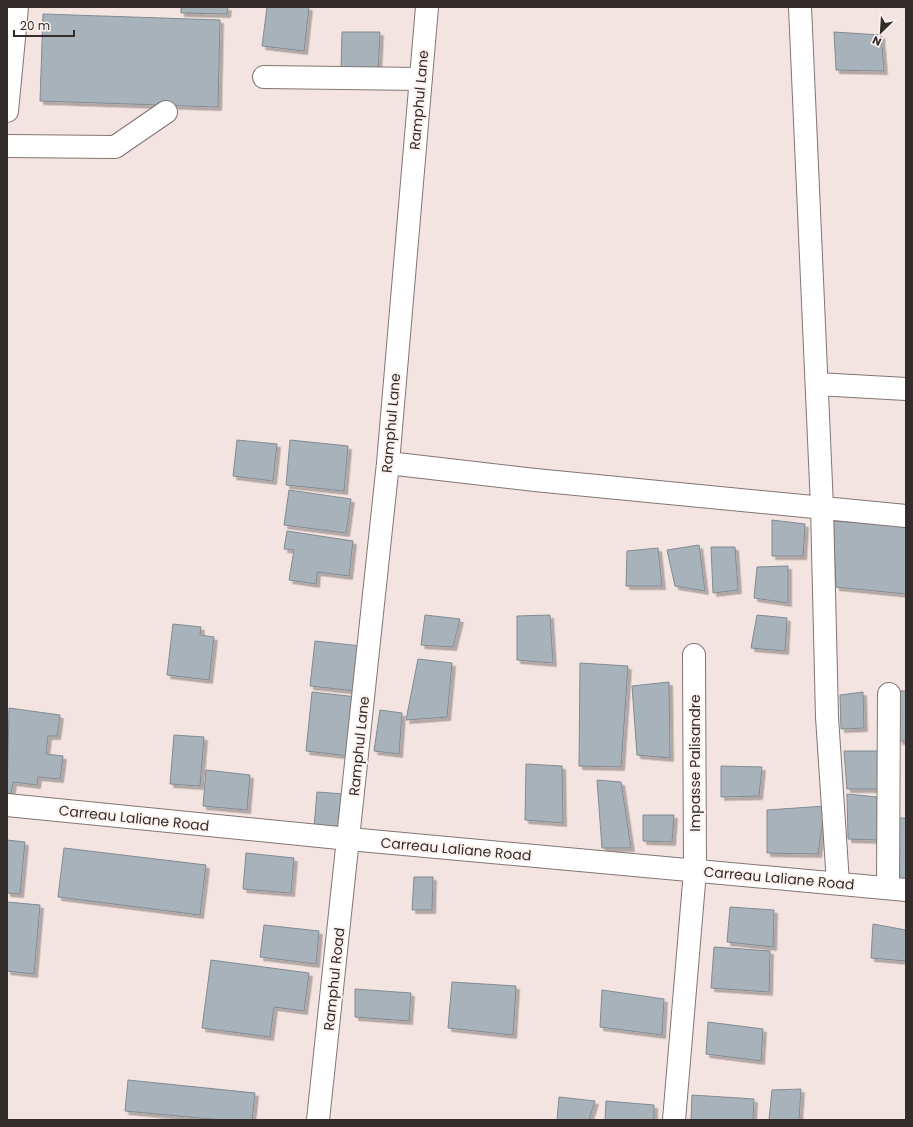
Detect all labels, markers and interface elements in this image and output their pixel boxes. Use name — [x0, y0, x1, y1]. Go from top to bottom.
scale bar — [14, 12, 74, 38]
north arrow — [861, 12, 901, 52]
text: 20 m — [20, 17, 50, 34]
text: N — [870, 32, 884, 50]
street label: Ramphul Lane — [405, 49, 433, 151]
street label: Ramphul Lane — [377, 372, 405, 474]
street label: Impasse Palisandre — [685, 694, 705, 832]
street label: Ramphul Lane — [344, 695, 374, 797]
street label: Carreau Laliane Road — [58, 800, 210, 836]
street label: Carreau Laliane Road — [380, 832, 532, 866]
street label: Carreau Laliane Road — [703, 861, 855, 895]
street label: Ramphul Road — [319, 927, 349, 1031]

